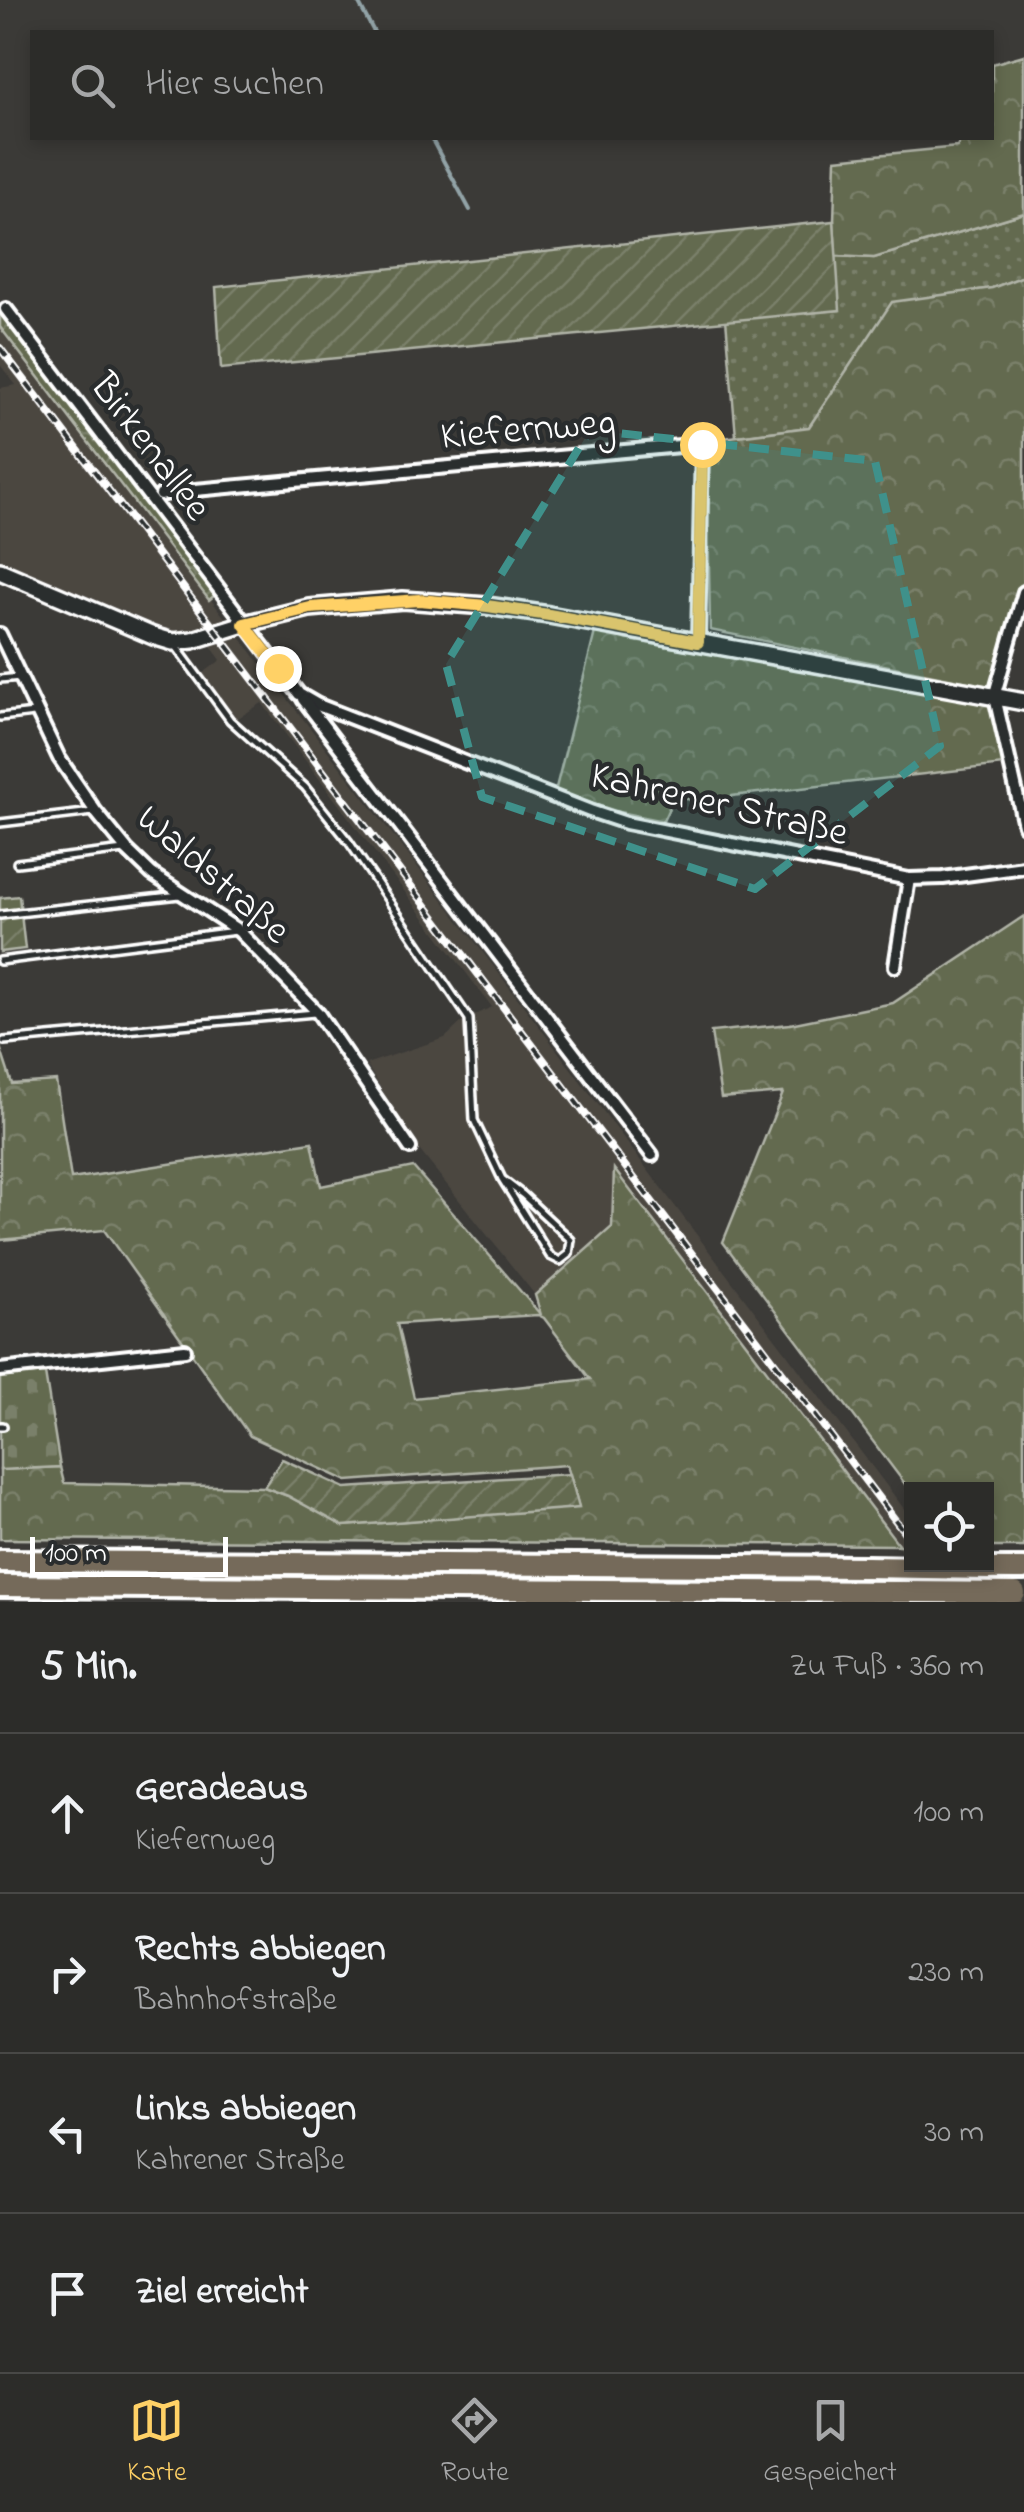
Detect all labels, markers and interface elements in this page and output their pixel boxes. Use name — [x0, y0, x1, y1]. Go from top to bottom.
search box — [30, 30, 994, 140]
text: Hier suchen — [145, 57, 324, 113]
icon: search — [65, 58, 120, 113]
street label: Birkenallee — [73, 361, 225, 535]
street label: Kiefernweg — [438, 394, 618, 468]
route start — [680, 422, 726, 468]
route end — [256, 646, 302, 692]
street label: Kahrener Straße — [585, 748, 854, 864]
street label: Waldstraße — [122, 792, 303, 960]
map controls — [904, 1482, 994, 1572]
button: locate — [904, 1482, 994, 1572]
scale bar — [30, 1532, 228, 1576]
text: 100 m — [45, 1534, 107, 1575]
text: 5 Min. — [40, 1637, 137, 1698]
text: Zu Fuß · 360 m — [789, 1644, 984, 1691]
text: Geradeaus — [135, 1762, 308, 1818]
icon: ahead — [40, 1786, 95, 1841]
text: 100 m — [913, 1790, 984, 1837]
text: Kiefernweg — [135, 1818, 275, 1865]
text: Rechts abbiegen — [135, 1922, 386, 1978]
icon: right — [40, 1946, 95, 2001]
text: 230 m — [908, 1950, 984, 1997]
text: Bahnhofstraße — [135, 1978, 337, 2025]
text: Links abbiegen — [135, 2082, 356, 2138]
icon: left — [40, 2106, 95, 2161]
text: 30 m — [924, 2110, 984, 2157]
text: Kahrener Straße — [135, 2138, 345, 2185]
text: Ziel erreicht — [135, 2265, 308, 2321]
icon: arrive — [40, 2266, 95, 2321]
tab: Karte — [127, 2393, 187, 2494]
tab: Route — [441, 2393, 509, 2494]
tab: Gespeichert — [763, 2393, 897, 2494]

